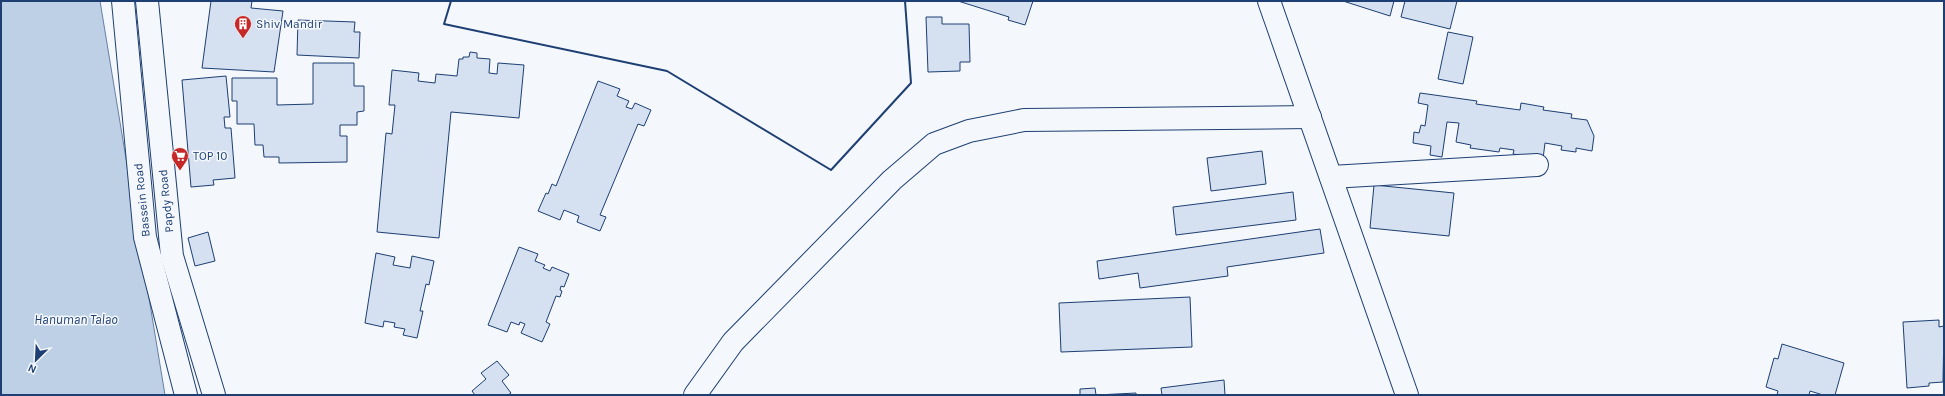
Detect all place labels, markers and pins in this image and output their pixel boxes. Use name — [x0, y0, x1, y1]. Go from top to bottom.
building icon: Shiv Mandir — [233, 14, 253, 39]
place label: Shiv Mandir — [256, 17, 323, 31]
supermarket icon: TOP 10 — [170, 146, 190, 171]
place label: TOP 10 — [193, 149, 227, 163]

